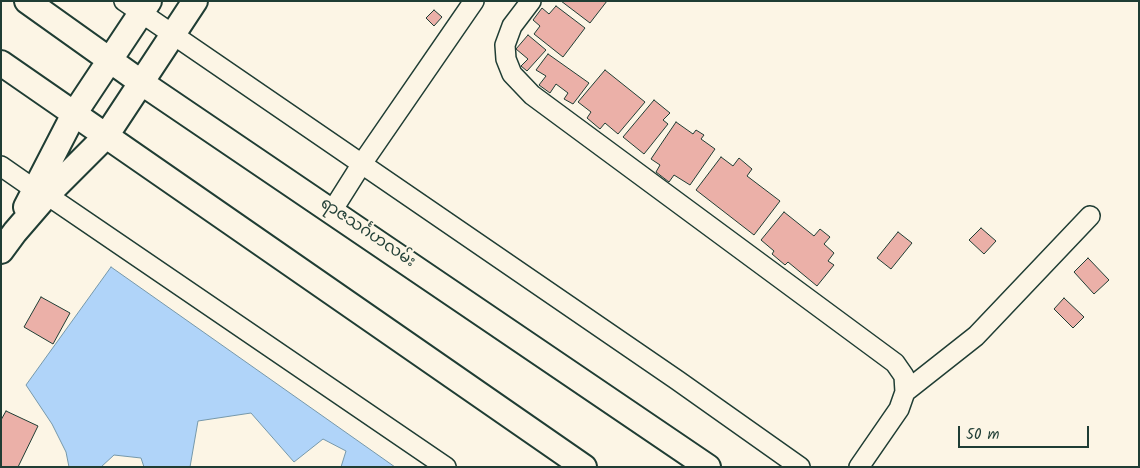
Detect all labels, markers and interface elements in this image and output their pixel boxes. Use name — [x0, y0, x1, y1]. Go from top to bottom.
street label: ရာဇသင်္ဂဟလမ်း — [316, 195, 418, 273]
scale bar — [960, 416, 1091, 448]
text: 50 m — [966, 423, 1000, 447]

